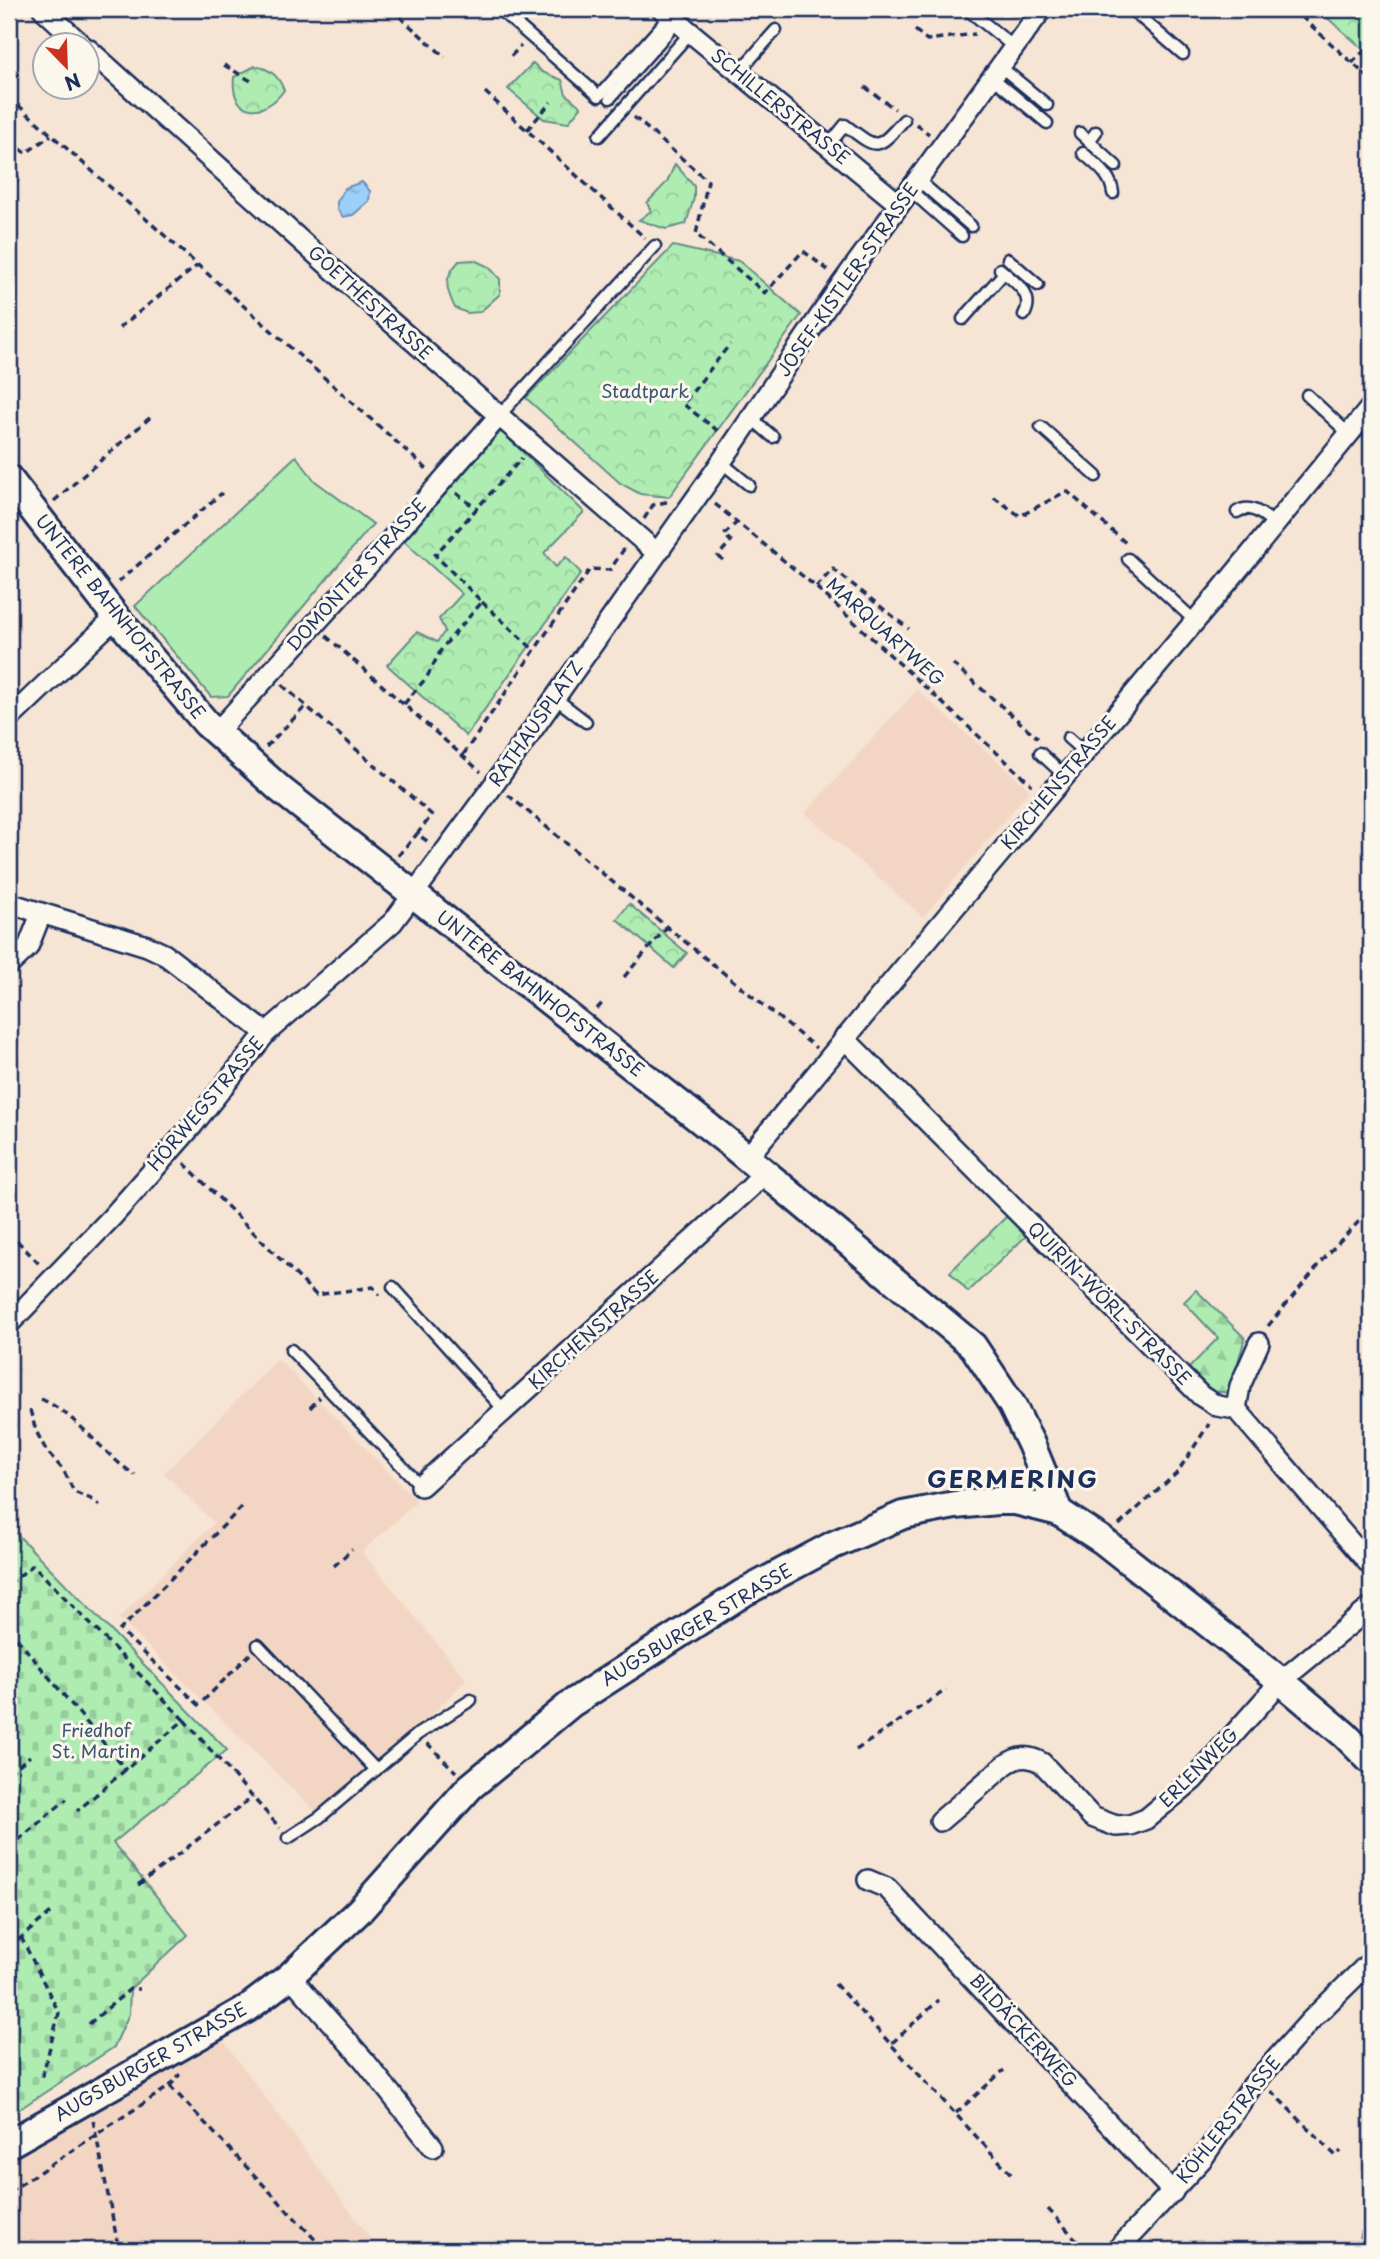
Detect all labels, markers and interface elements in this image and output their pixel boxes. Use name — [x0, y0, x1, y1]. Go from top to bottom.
north arrow — [32, 32, 102, 102]
street label: SCHILLERSTRASSE — [706, 41, 856, 170]
text: N — [61, 67, 85, 98]
street label: JOSEF-KISTLER-STRASSE — [769, 177, 924, 382]
street label: GOETHESTRASSE — [303, 238, 439, 365]
park label: Stadtpark — [601, 377, 689, 404]
street label: DOMONTER STRASSE — [280, 491, 432, 657]
street label: UNTERE BAHNHOFSTRASSE — [30, 508, 213, 725]
street label: MARQUARTWEG — [821, 571, 951, 691]
street label: RATHAUSPLATZ — [481, 655, 588, 792]
street label: KIRCHENSTRASSE — [994, 709, 1122, 855]
street label: UNTERE BAHNHOFSTRASSE — [431, 903, 651, 1083]
street label: HÖRWEGSTRASSE — [140, 1030, 269, 1176]
street label: QUIRIN-WÖRL-STRASSE — [1022, 1215, 1198, 1391]
street label: KIRCHENSTRASSE — [522, 1263, 664, 1395]
district label: GERMERING — [927, 1460, 1099, 1496]
street label: AUGSBURGER STRASSE — [596, 1556, 797, 1692]
park label: Friedhof St. Martin — [52, 1716, 140, 1764]
street label: ERLENWEG — [1152, 1721, 1244, 1813]
street label: BILDÄCKERWEG — [964, 1967, 1084, 2093]
street label: AUGSBURGER STRASSE — [49, 1994, 252, 2127]
street label: KÖHLERSTRASSE — [1169, 2049, 1286, 2189]

